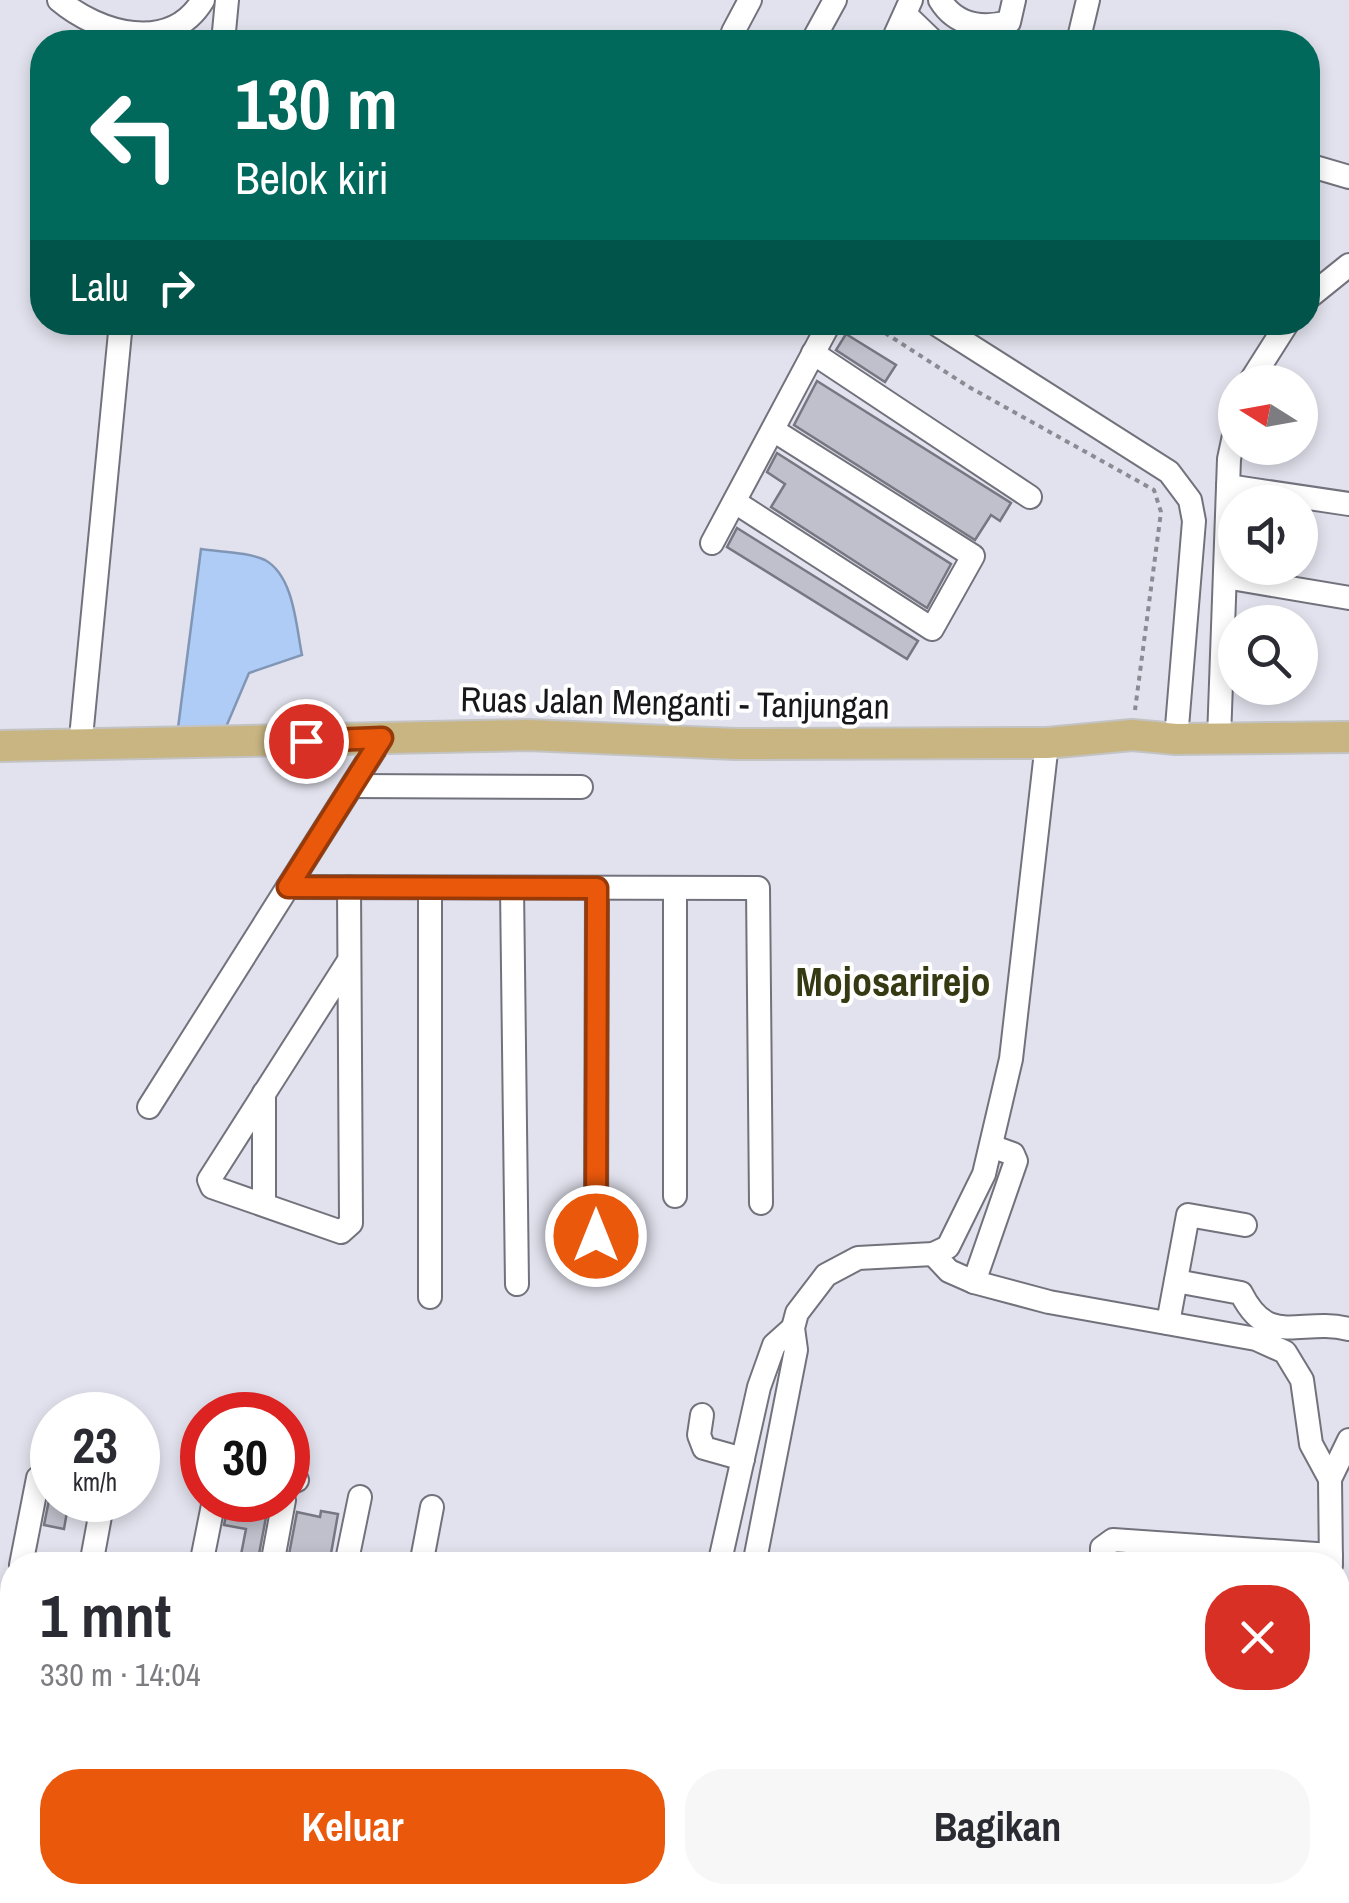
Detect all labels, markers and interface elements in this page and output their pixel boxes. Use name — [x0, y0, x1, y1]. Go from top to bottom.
text: 130 m — [235, 57, 398, 151]
icon: left — [70, 70, 200, 200]
text: Belok kiri — [235, 147, 389, 208]
icon: right — [149, 260, 204, 315]
text: Lalu — [70, 262, 129, 313]
north arrow — [1218, 365, 1318, 465]
map controls — [1218, 365, 1318, 705]
button: sound — [1218, 485, 1318, 585]
button: search — [1218, 605, 1318, 705]
street label: Ruas Jalan Menganti - Tanjungan — [460, 675, 890, 730]
pin — [264, 699, 349, 784]
icon: arrive — [279, 714, 334, 769]
district label: Mojosarirejo — [795, 955, 991, 1008]
position arrow — [544, 1184, 648, 1288]
speed limit sign: 30 — [180, 1392, 310, 1522]
text: 23 — [72, 1411, 118, 1479]
text: km/h — [73, 1465, 117, 1499]
text: 1 mnt — [40, 1575, 171, 1656]
button: close — [1205, 1585, 1310, 1690]
text: 330 m · 14:04 — [40, 1653, 200, 1696]
button: Keluar — [40, 1769, 665, 1884]
button: Bagikan — [685, 1769, 1310, 1884]

